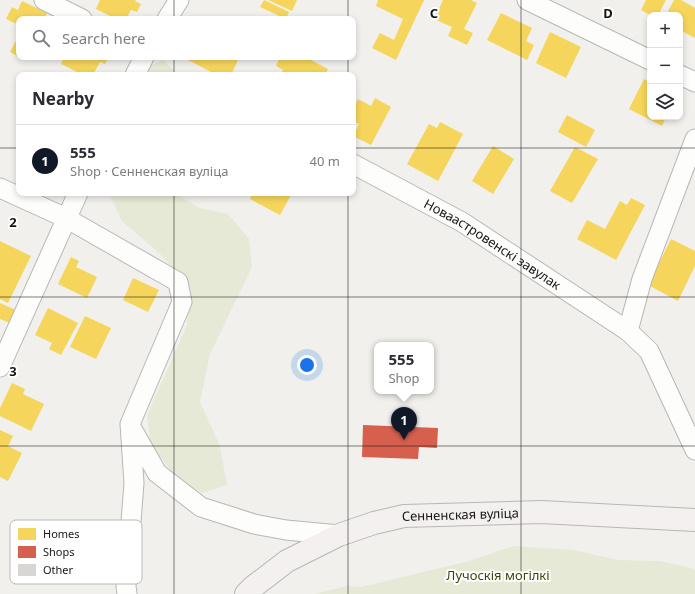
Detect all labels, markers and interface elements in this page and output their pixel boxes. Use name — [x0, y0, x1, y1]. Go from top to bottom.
text: C — [430, 4, 438, 22]
text: D — [603, 4, 613, 22]
map controls — [647, 12, 683, 120]
button: + — [647, 12, 683, 48]
search box — [16, 16, 356, 60]
icon: search — [30, 27, 52, 49]
text: Search here — [62, 28, 145, 48]
button: − — [647, 48, 683, 84]
button: layers — [647, 84, 683, 120]
text: Nearby — [32, 87, 94, 110]
text: 555 — [70, 142, 96, 162]
text: 1 — [41, 152, 49, 170]
text: 40 m — [310, 152, 340, 170]
text: Shop · Сенненская вуліца — [70, 162, 228, 180]
street label: Новаастровенскі завулак — [421, 194, 565, 294]
text: 2 — [9, 213, 17, 231]
popup — [374, 342, 434, 394]
text: 555 — [388, 349, 414, 369]
your location — [297, 355, 317, 375]
text: 3 — [9, 362, 17, 380]
text: Shop — [388, 369, 420, 387]
pin: 1 — [391, 407, 417, 440]
street label: Сенненская вуліца — [401, 504, 519, 525]
legend — [10, 520, 142, 584]
text: Homes — [43, 526, 80, 541]
text: Shops — [43, 544, 75, 559]
text: Other — [43, 562, 74, 577]
park label: Лучоскія могілкі — [446, 566, 550, 584]

